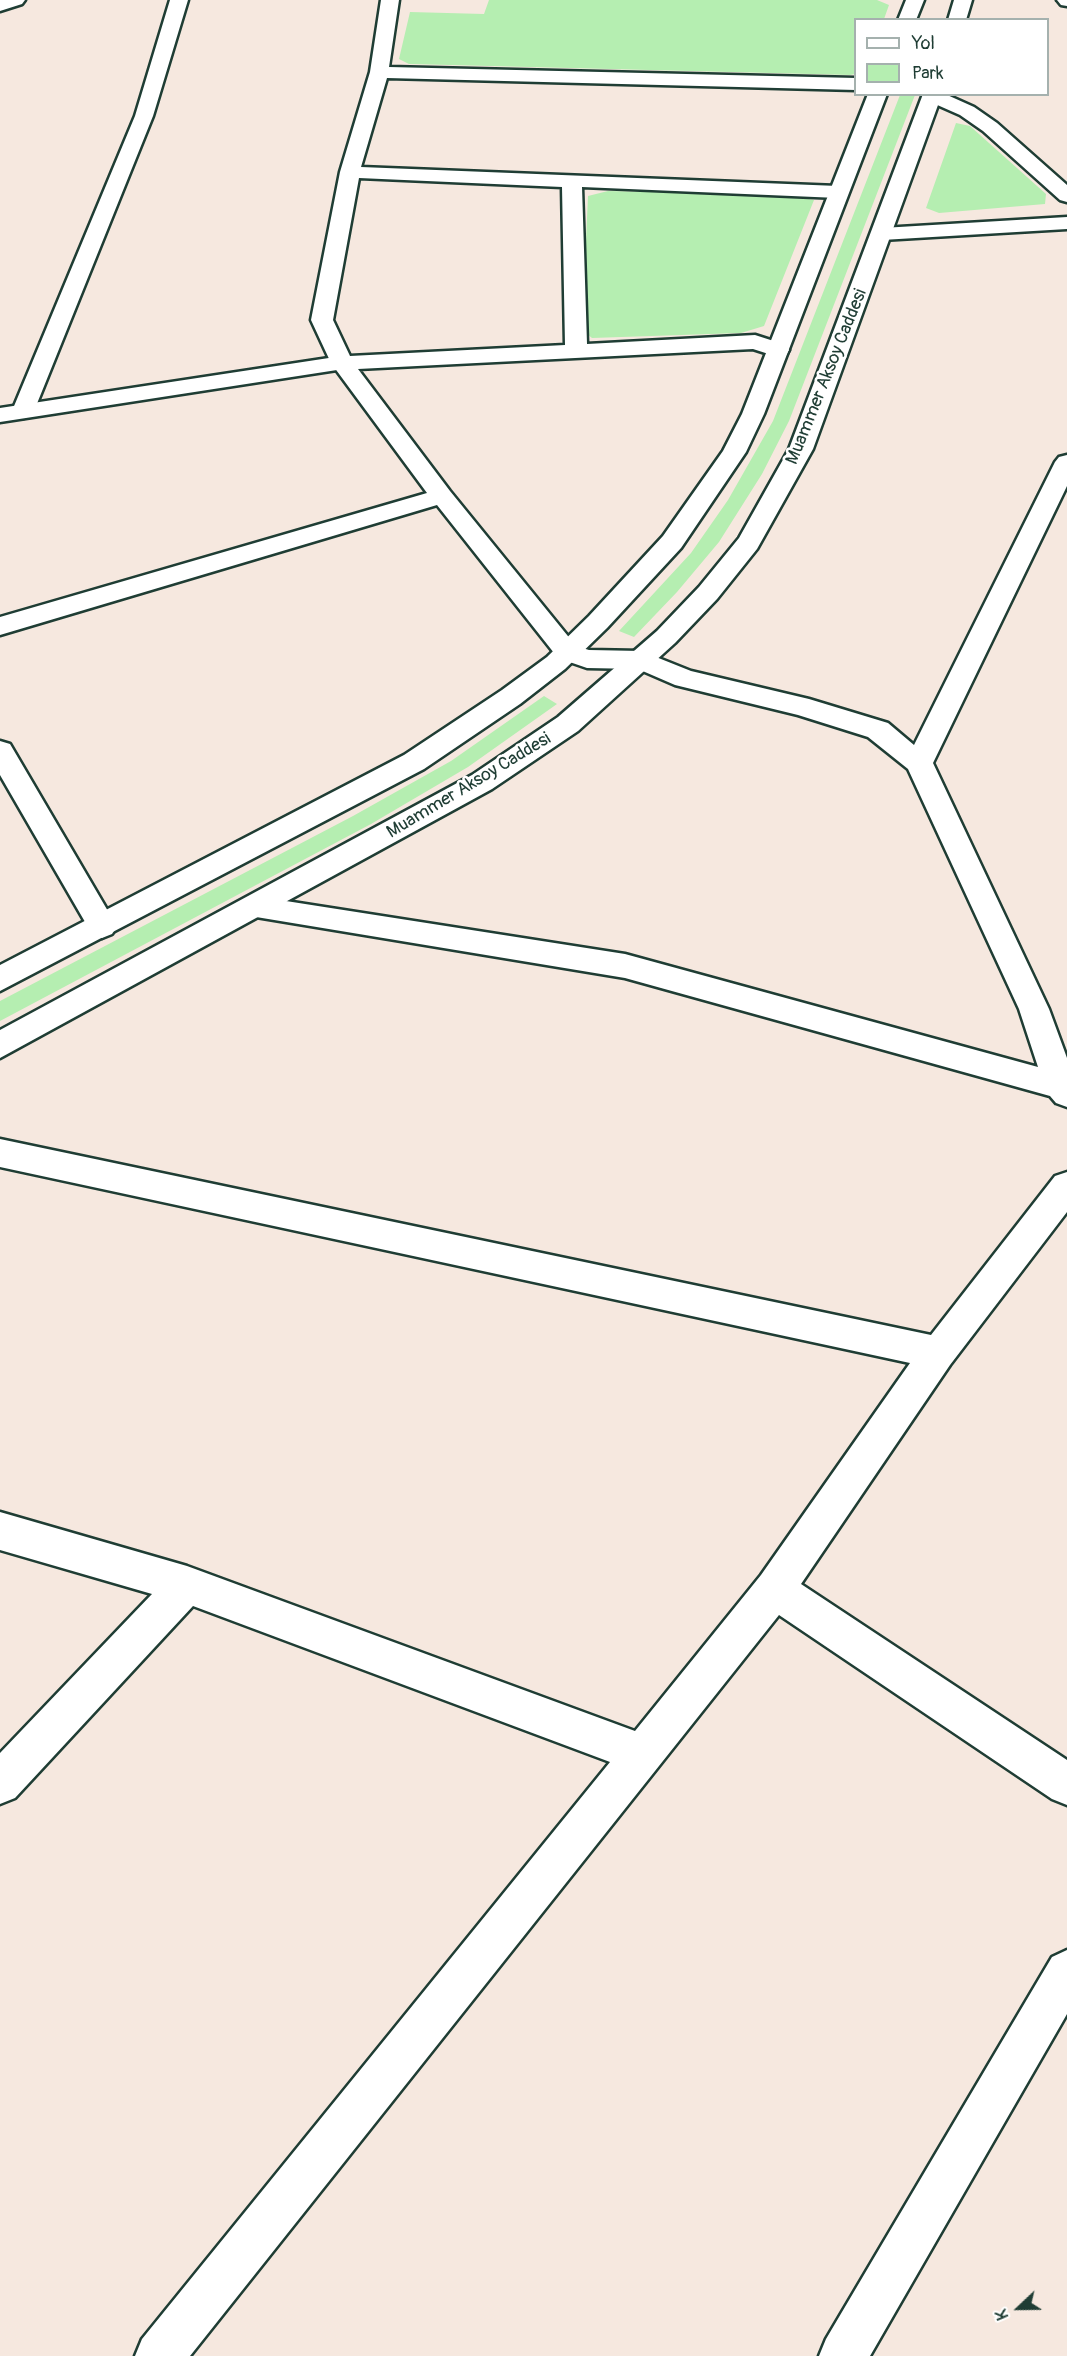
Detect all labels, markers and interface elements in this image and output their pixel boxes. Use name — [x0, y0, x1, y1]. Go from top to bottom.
legend — [854, 18, 1049, 96]
text: Yol — [912, 32, 935, 55]
text: Park — [912, 62, 944, 85]
street label: Muammer Aksoy Caddesi — [782, 286, 872, 468]
street label: Muammer Aksoy Caddesi — [383, 728, 555, 844]
north arrow — [989, 2278, 1049, 2338]
text: K — [991, 2307, 1013, 2323]

